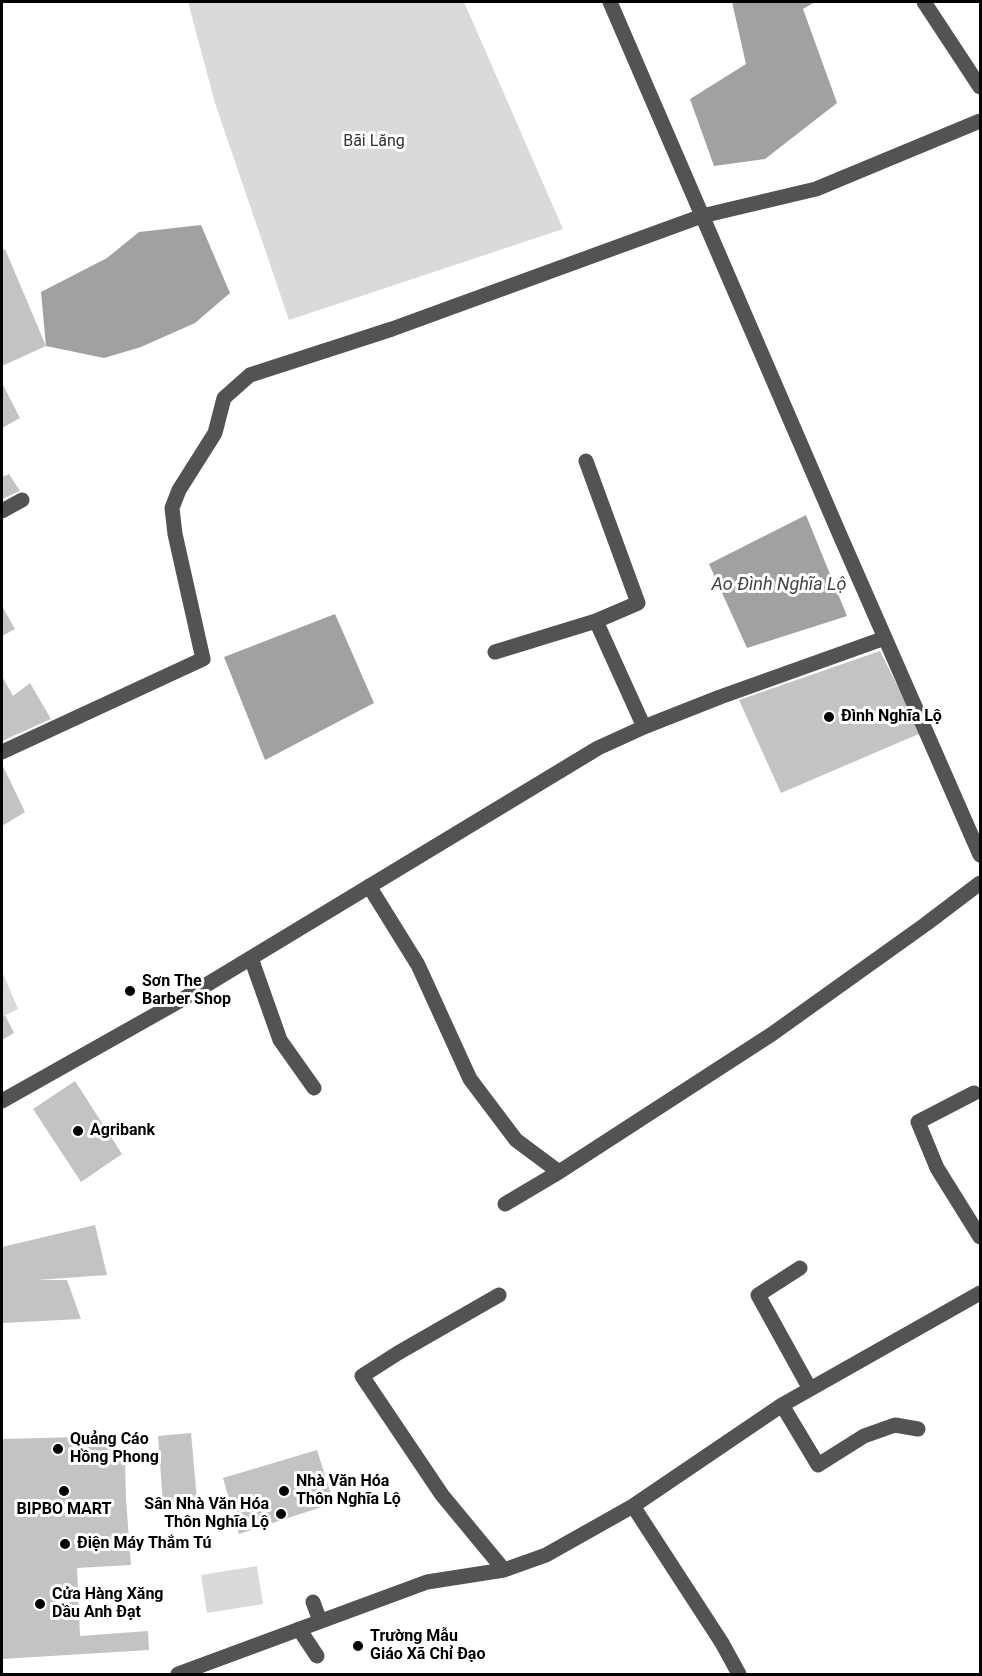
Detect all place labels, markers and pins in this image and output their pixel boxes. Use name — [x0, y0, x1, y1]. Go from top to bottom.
place label: Đình Nghĩa Lộ — [841, 707, 942, 727]
marker: Đình Nghĩa Lộ — [822, 710, 836, 724]
place label: Sơn The Barber Shop — [142, 972, 231, 1010]
marker: Sơn The Barber Shop — [123, 984, 137, 998]
place label: Agribank — [90, 1121, 155, 1141]
marker: Agribank — [71, 1124, 85, 1138]
place label: Quảng Cáo Hồng Phong — [70, 1430, 159, 1468]
marker: Quảng Cáo Hồng Phong — [51, 1442, 65, 1456]
place label: Nhà Văn Hóa Thôn Nghĩa Lộ — [296, 1472, 401, 1510]
marker: BIPBO MART — [57, 1484, 71, 1498]
marker: Nhà Văn Hóa Thôn Nghĩa Lộ — [277, 1484, 291, 1498]
place label: Sân Nhà Văn Hóa Thôn Nghĩa Lộ — [144, 1495, 269, 1533]
place label: BIPBO MART — [16, 1500, 112, 1520]
marker: Sân Nhà Văn Hóa Thôn Nghĩa Lộ — [274, 1507, 288, 1521]
place label: Điện Máy Thắm Tú — [77, 1534, 212, 1554]
marker: Điện Máy Thắm Tú — [58, 1537, 72, 1551]
place label: Cửa Hàng Xăng Dầu Anh Đạt — [52, 1585, 163, 1623]
marker: Cửa Hàng Xăng Dầu Anh Đạt — [33, 1597, 47, 1611]
place label: Trường Mẫu Giáo Xã Chỉ Đạo — [370, 1627, 485, 1665]
marker: Trường Mẫu Giáo Xã Chỉ Đạo — [351, 1639, 365, 1653]

